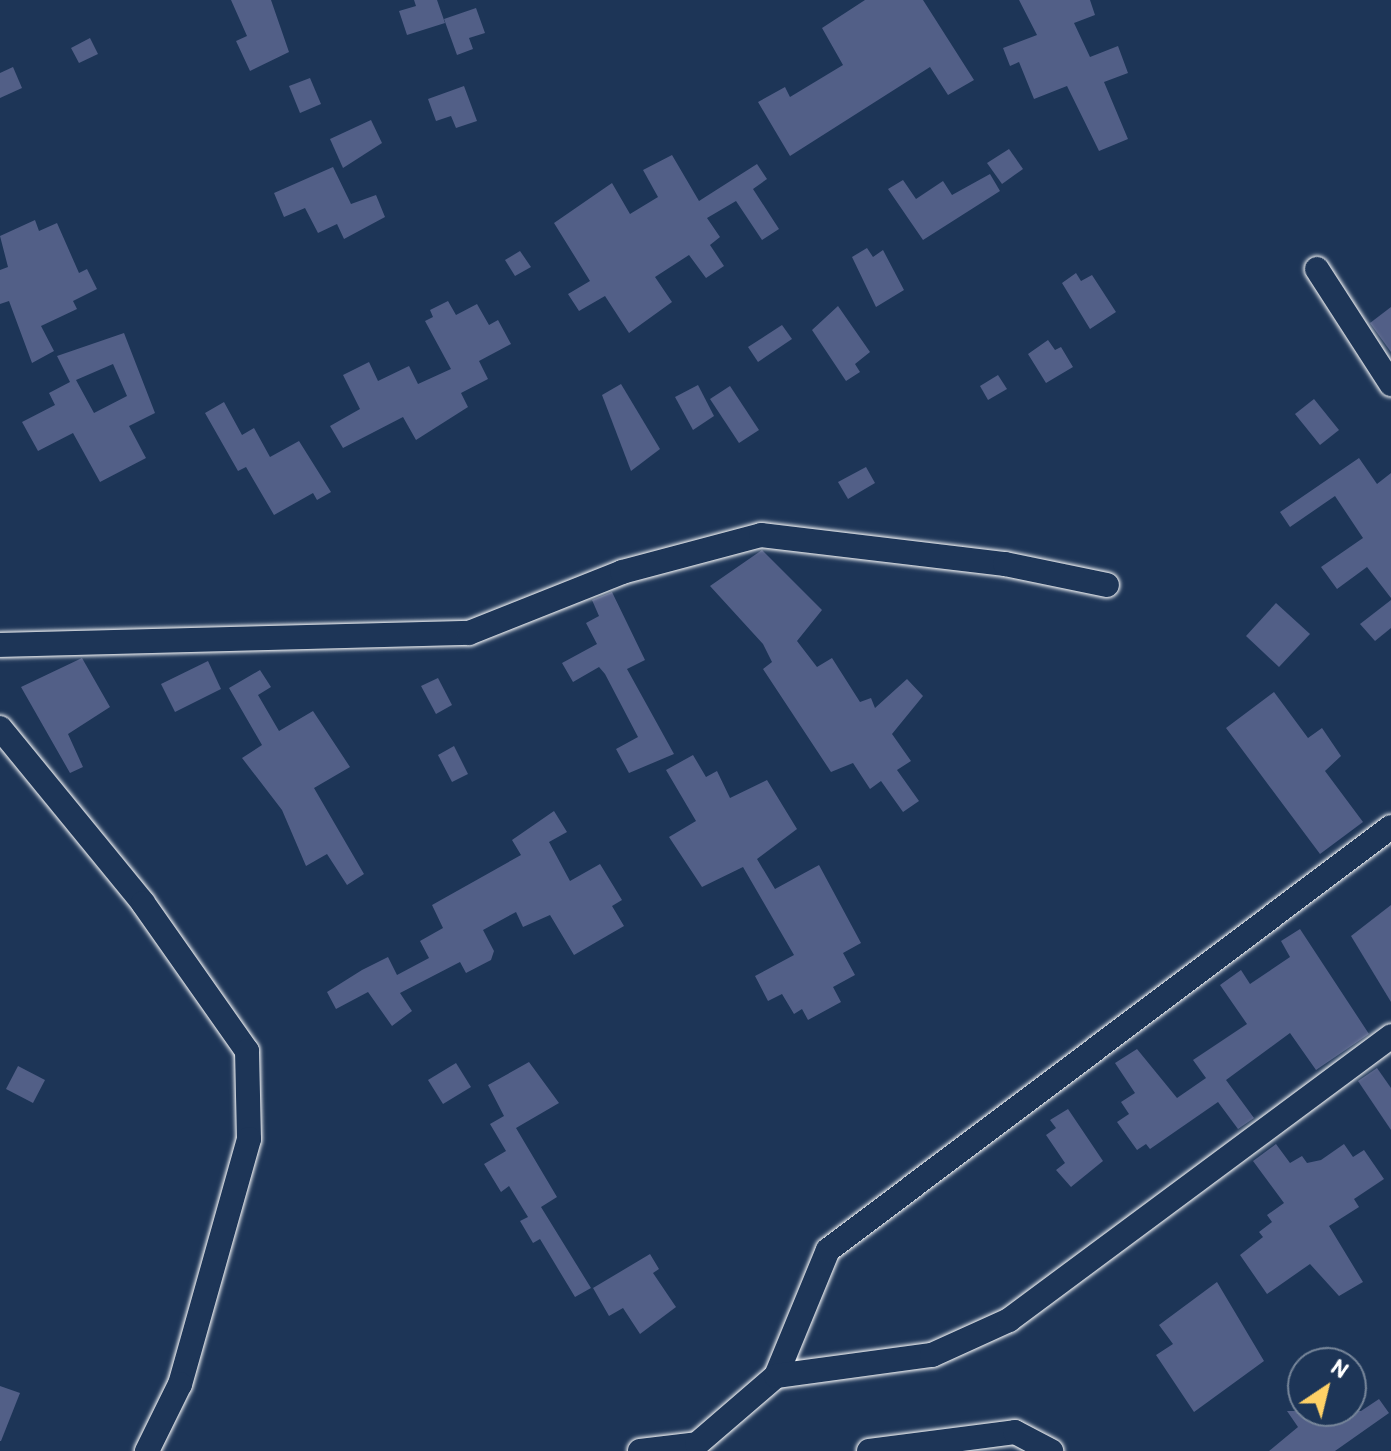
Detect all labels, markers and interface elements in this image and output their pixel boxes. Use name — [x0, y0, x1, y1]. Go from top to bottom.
north arrow — [1287, 1347, 1367, 1427]
text: N — [1326, 1353, 1354, 1384]

